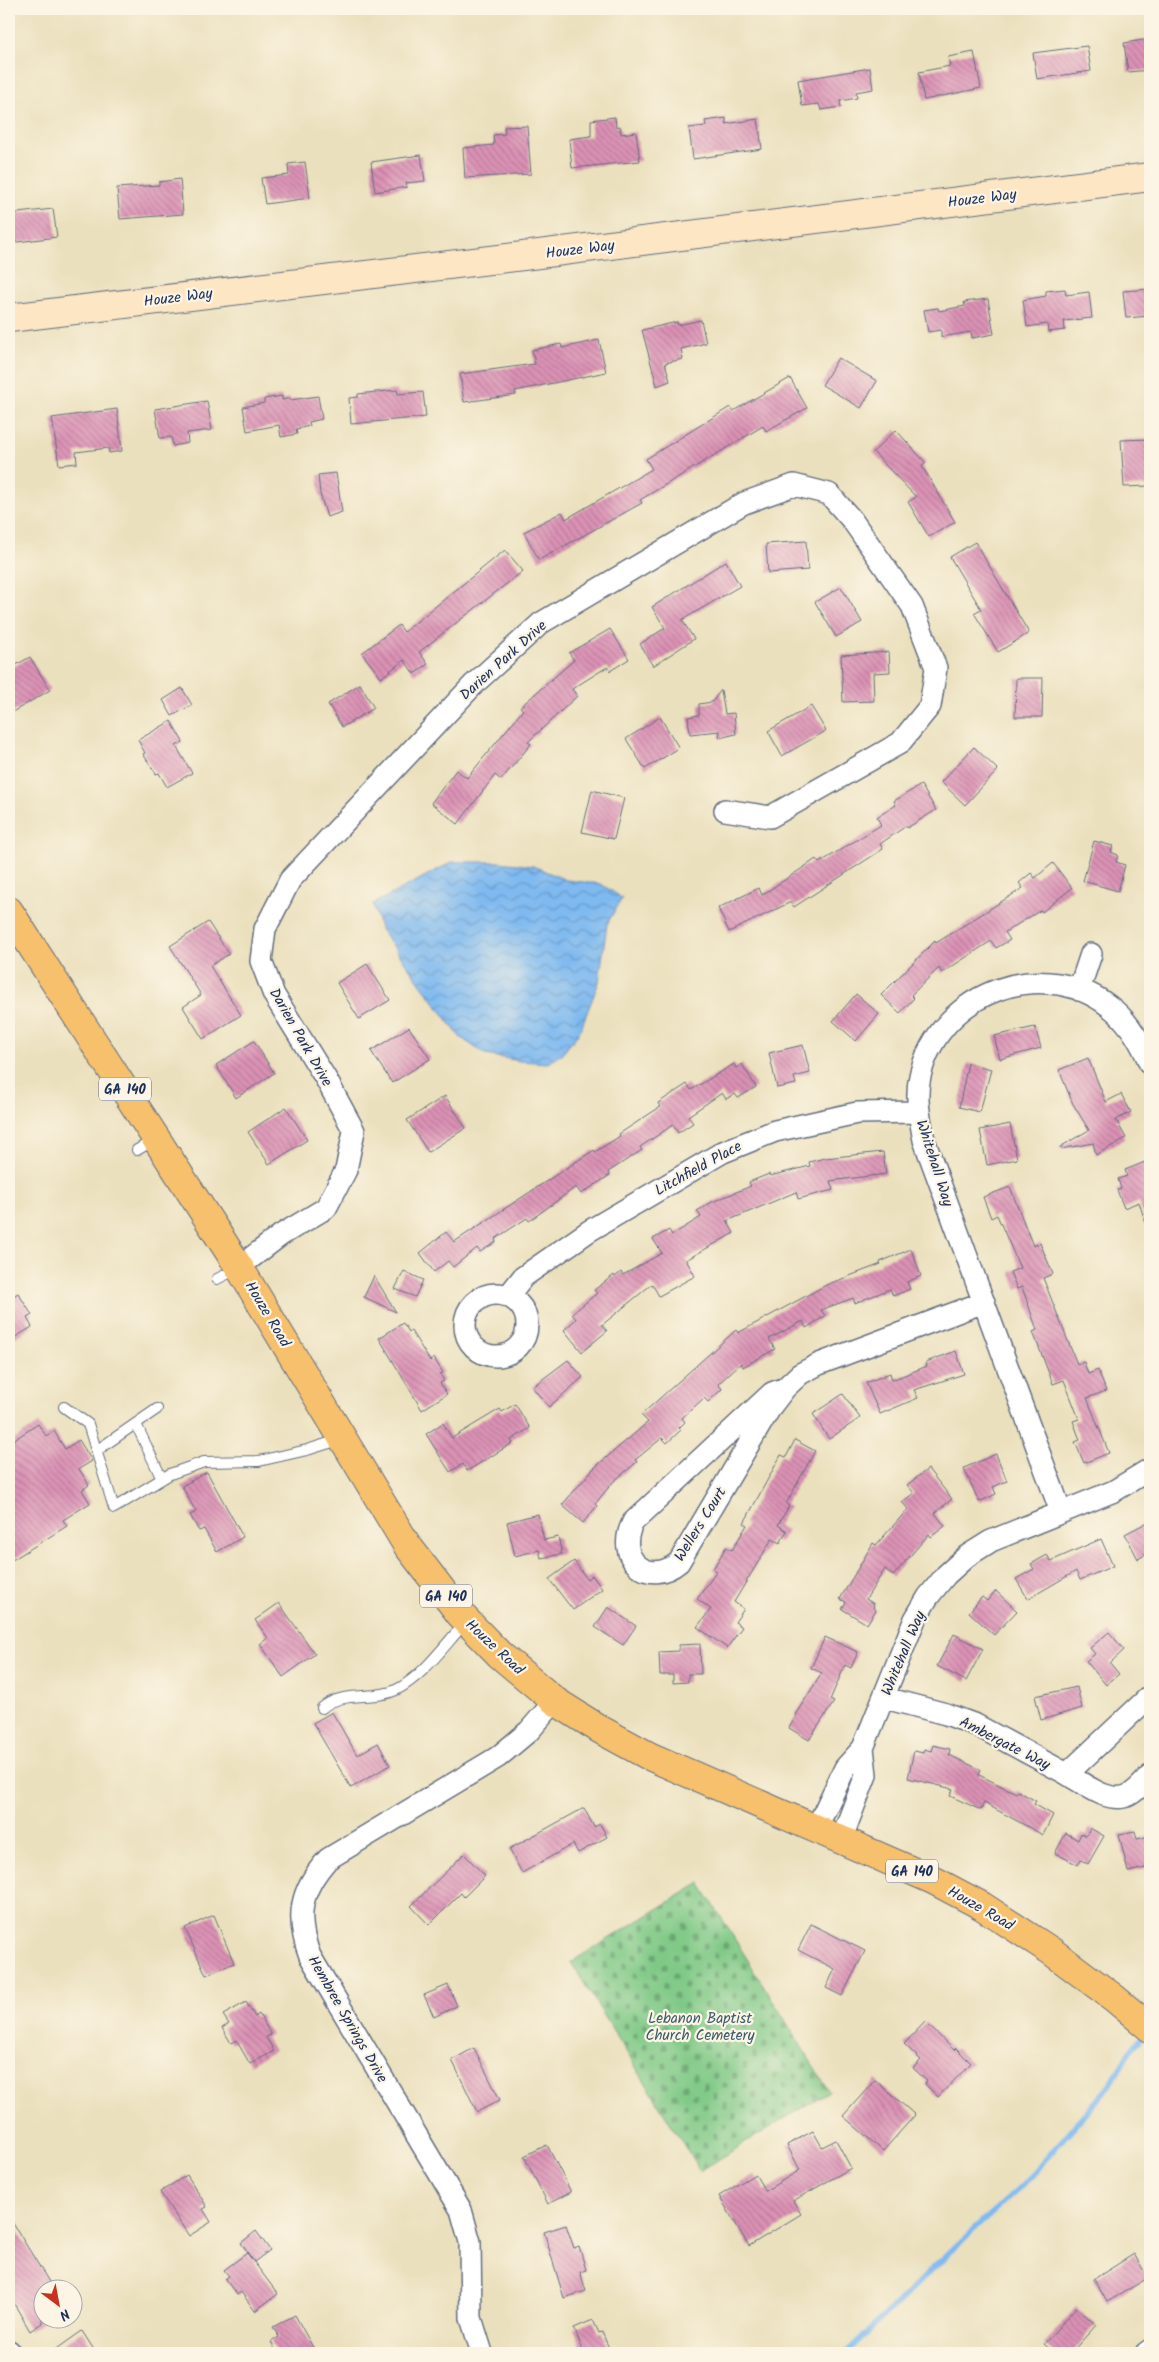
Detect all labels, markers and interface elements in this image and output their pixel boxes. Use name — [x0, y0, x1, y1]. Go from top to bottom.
street label: Houze Way — [946, 183, 1019, 215]
street label: Houze Way — [544, 234, 617, 266]
street label: Houze Way — [142, 282, 215, 314]
street label: Darien Park Drive — [455, 615, 553, 707]
street label: Darien Park Drive — [262, 984, 338, 1092]
road number: GA 140 — [99, 1078, 151, 1100]
street label: Whitehall Way — [909, 1117, 960, 1211]
street label: Litchfield Place — [651, 1135, 747, 1203]
street label: Houze Road — [238, 1277, 297, 1353]
street label: Wellers Court — [668, 1483, 733, 1566]
road number: GA 140 — [420, 1584, 472, 1608]
street label: Whitehall Way — [875, 1606, 933, 1700]
street label: Houze Road — [459, 1614, 530, 1682]
street label: Ambergate Way — [955, 1711, 1055, 1778]
road number: GA 140 — [886, 1860, 938, 1882]
street label: Houze Road — [943, 1880, 1019, 1938]
street label: Hembree Springs Drive — [301, 1951, 394, 2088]
park label: Lebanon Baptist Church Cemetery — [646, 2007, 755, 2048]
north arrow — [32, 2280, 82, 2330]
text: N — [55, 2303, 74, 2326]

